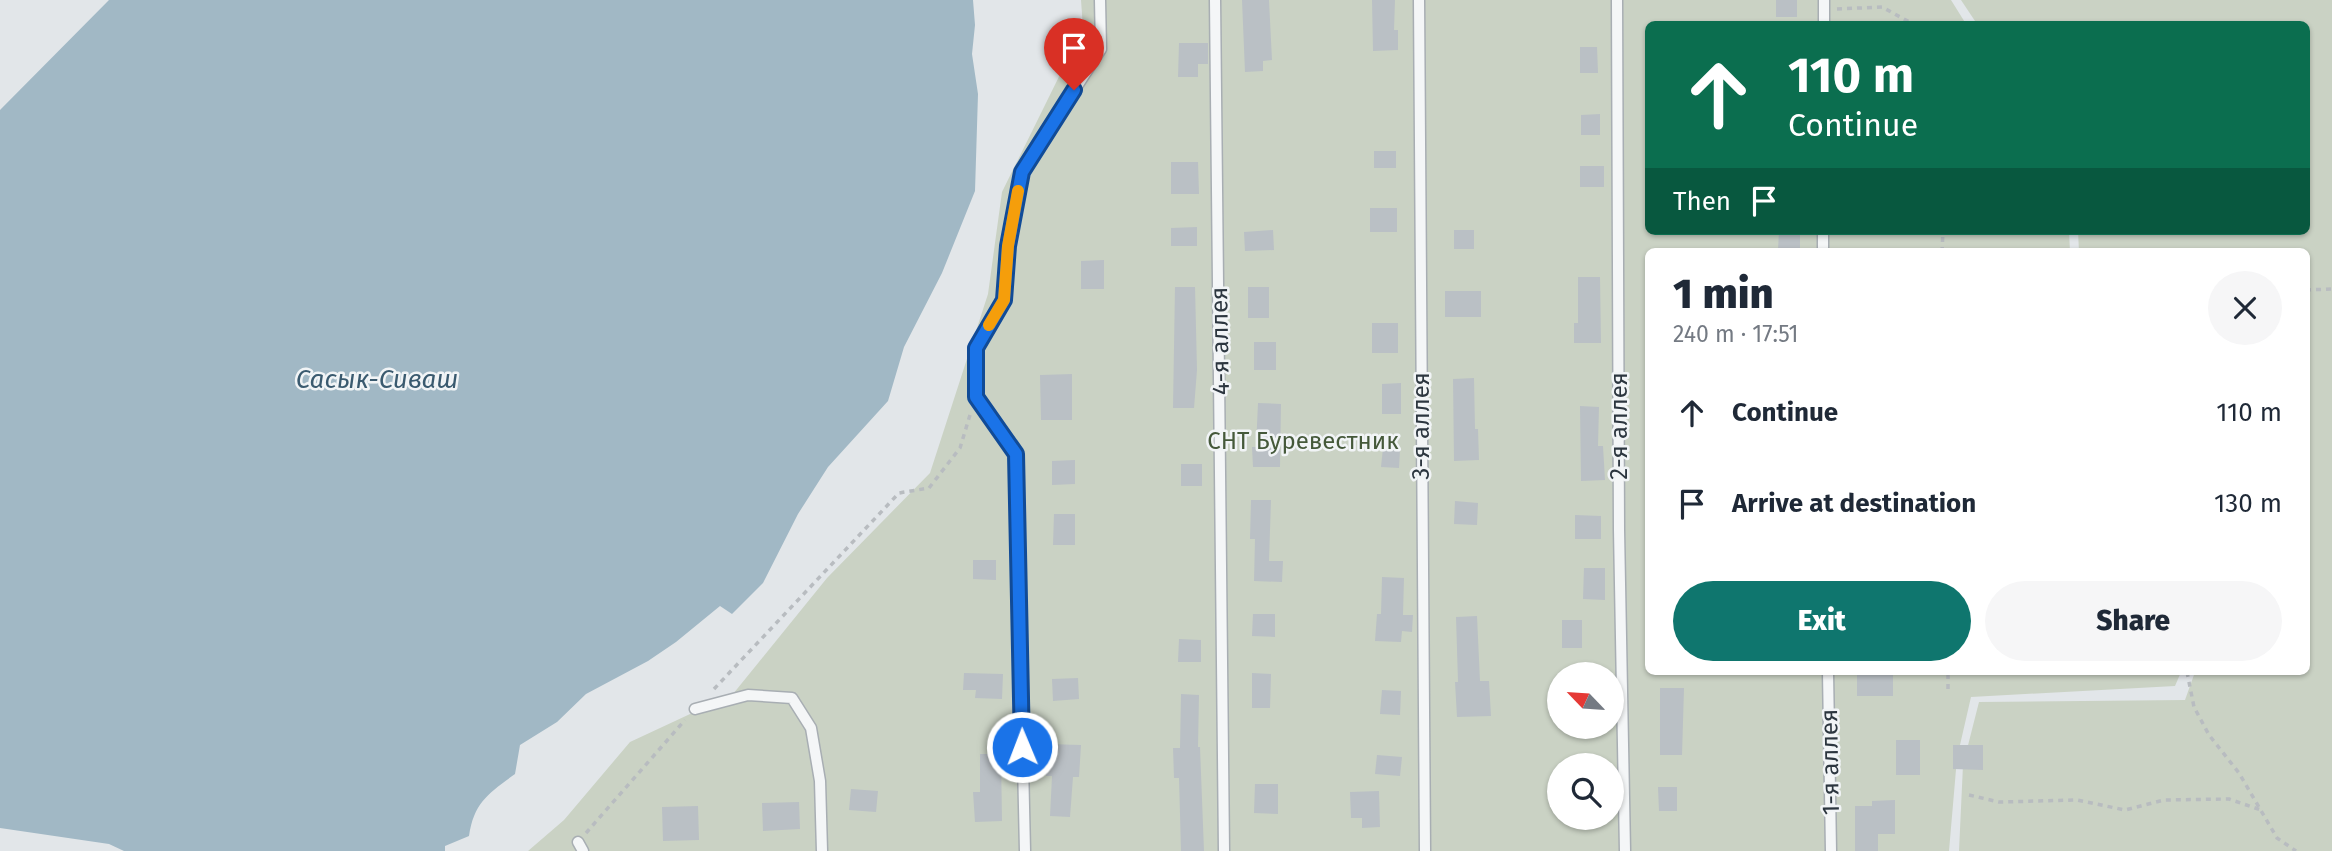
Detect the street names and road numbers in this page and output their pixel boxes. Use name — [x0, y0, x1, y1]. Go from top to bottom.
street label: 4-я аллея — [1205, 287, 1235, 395]
street label: 3-я аллея — [1407, 372, 1435, 480]
street label: 2-я аллея — [1605, 372, 1633, 480]
street label: 1-я аллея — [1815, 709, 1845, 815]

